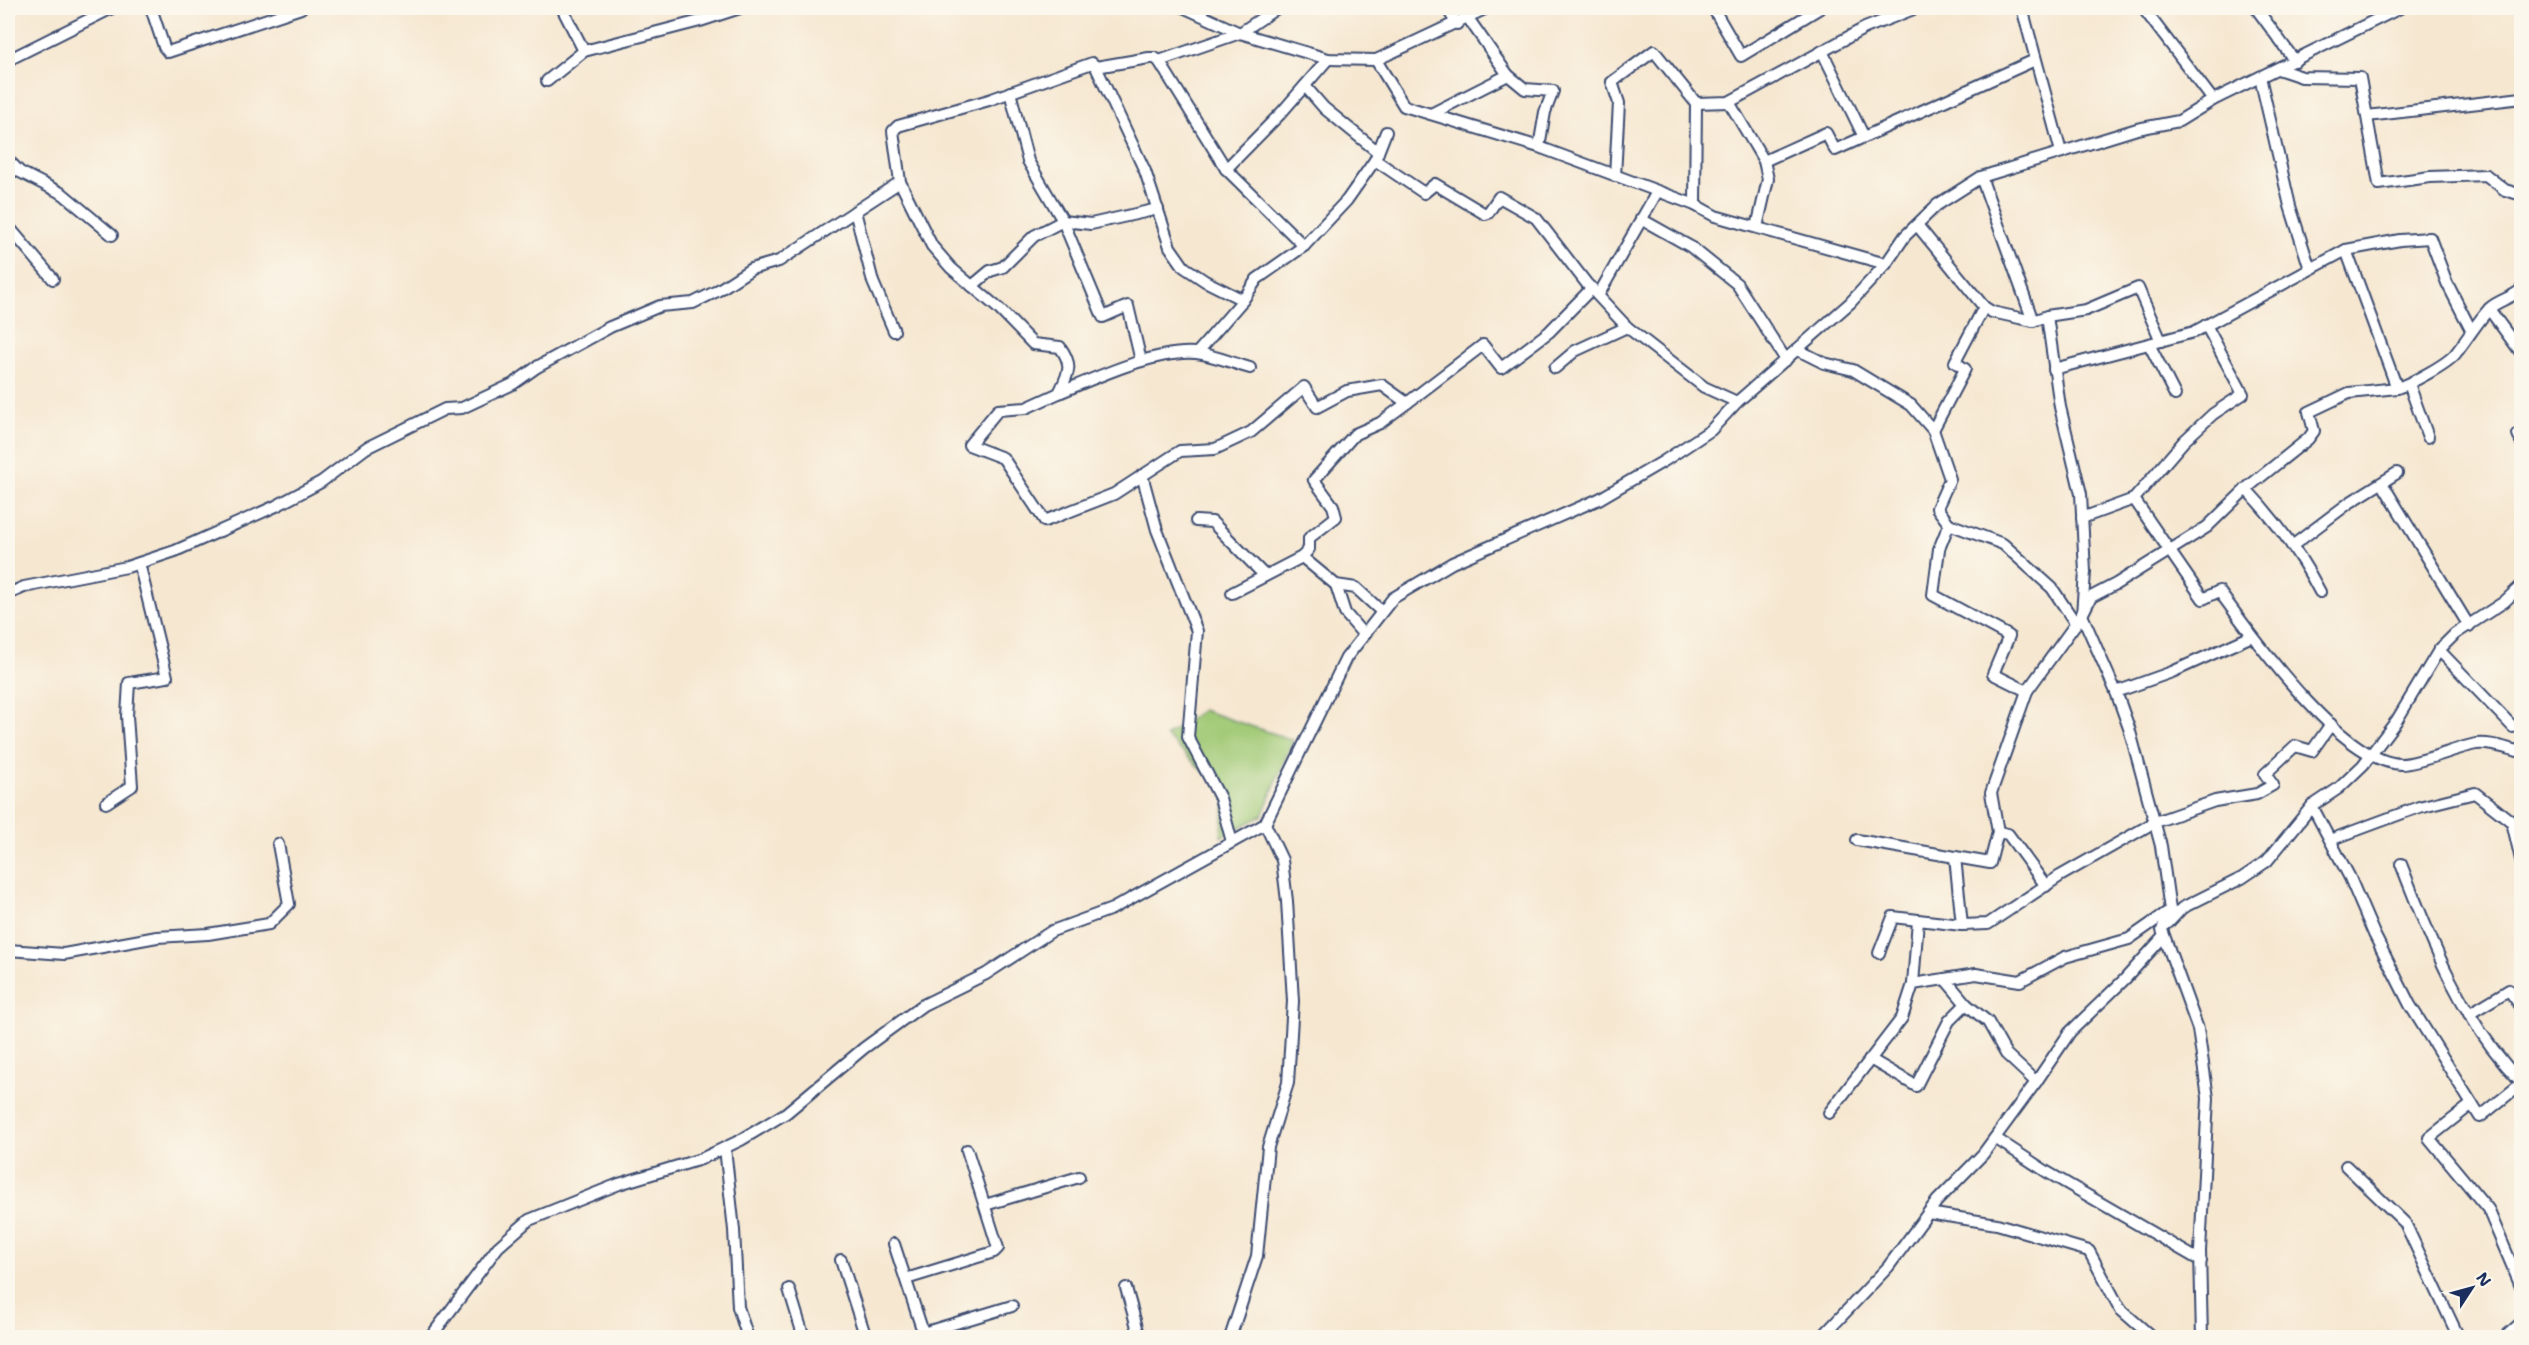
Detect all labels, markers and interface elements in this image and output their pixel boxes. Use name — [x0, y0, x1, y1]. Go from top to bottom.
north arrow — [2442, 1258, 2502, 1318]
text: N — [2472, 1268, 2496, 1291]

